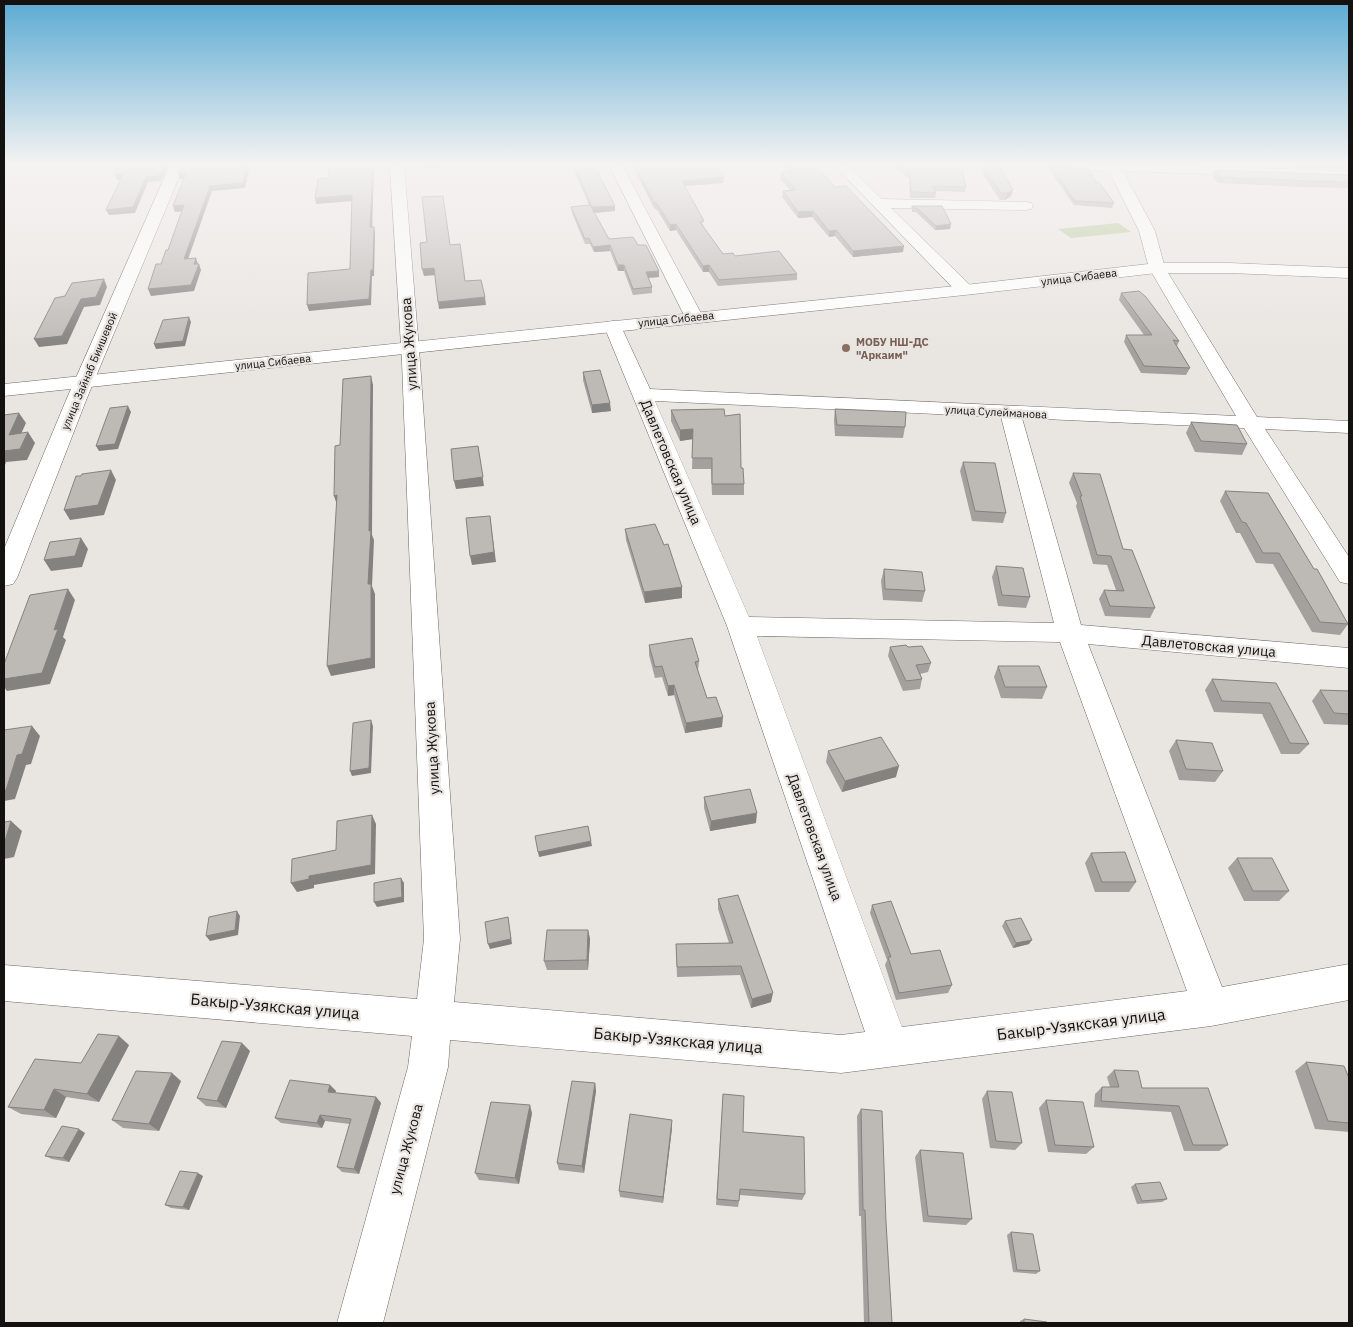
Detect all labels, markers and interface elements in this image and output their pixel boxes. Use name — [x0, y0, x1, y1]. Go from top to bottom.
street label: улица Сибаева — [1040, 265, 1118, 289]
street label: улица Жукова — [397, 296, 421, 391]
street label: улица Сибаева — [637, 308, 715, 330]
street label: улица Зайнаб Биишевой — [58, 310, 120, 432]
place label: МОБУ НШ-ДС "Аркаим" — [856, 335, 929, 362]
marker: МОБУ НШ-ДС "Аркаим" — [840, 342, 852, 354]
street label: улица Сибаева — [234, 351, 312, 373]
street label: Давлетовская улица — [636, 397, 706, 528]
street label: улица Сулейманова — [945, 402, 1047, 422]
street label: Давлетовская улица — [1141, 631, 1277, 661]
street label: улица Жукова — [421, 701, 443, 795]
street label: Давлетовская улица — [784, 771, 847, 904]
street label: Бакыр-Узякская улица — [190, 989, 361, 1023]
street label: Бакыр-Узякская улица — [996, 1004, 1167, 1044]
street label: Бакыр-Узякская улица — [593, 1023, 764, 1057]
street label: улица Жукова — [385, 1101, 427, 1196]

